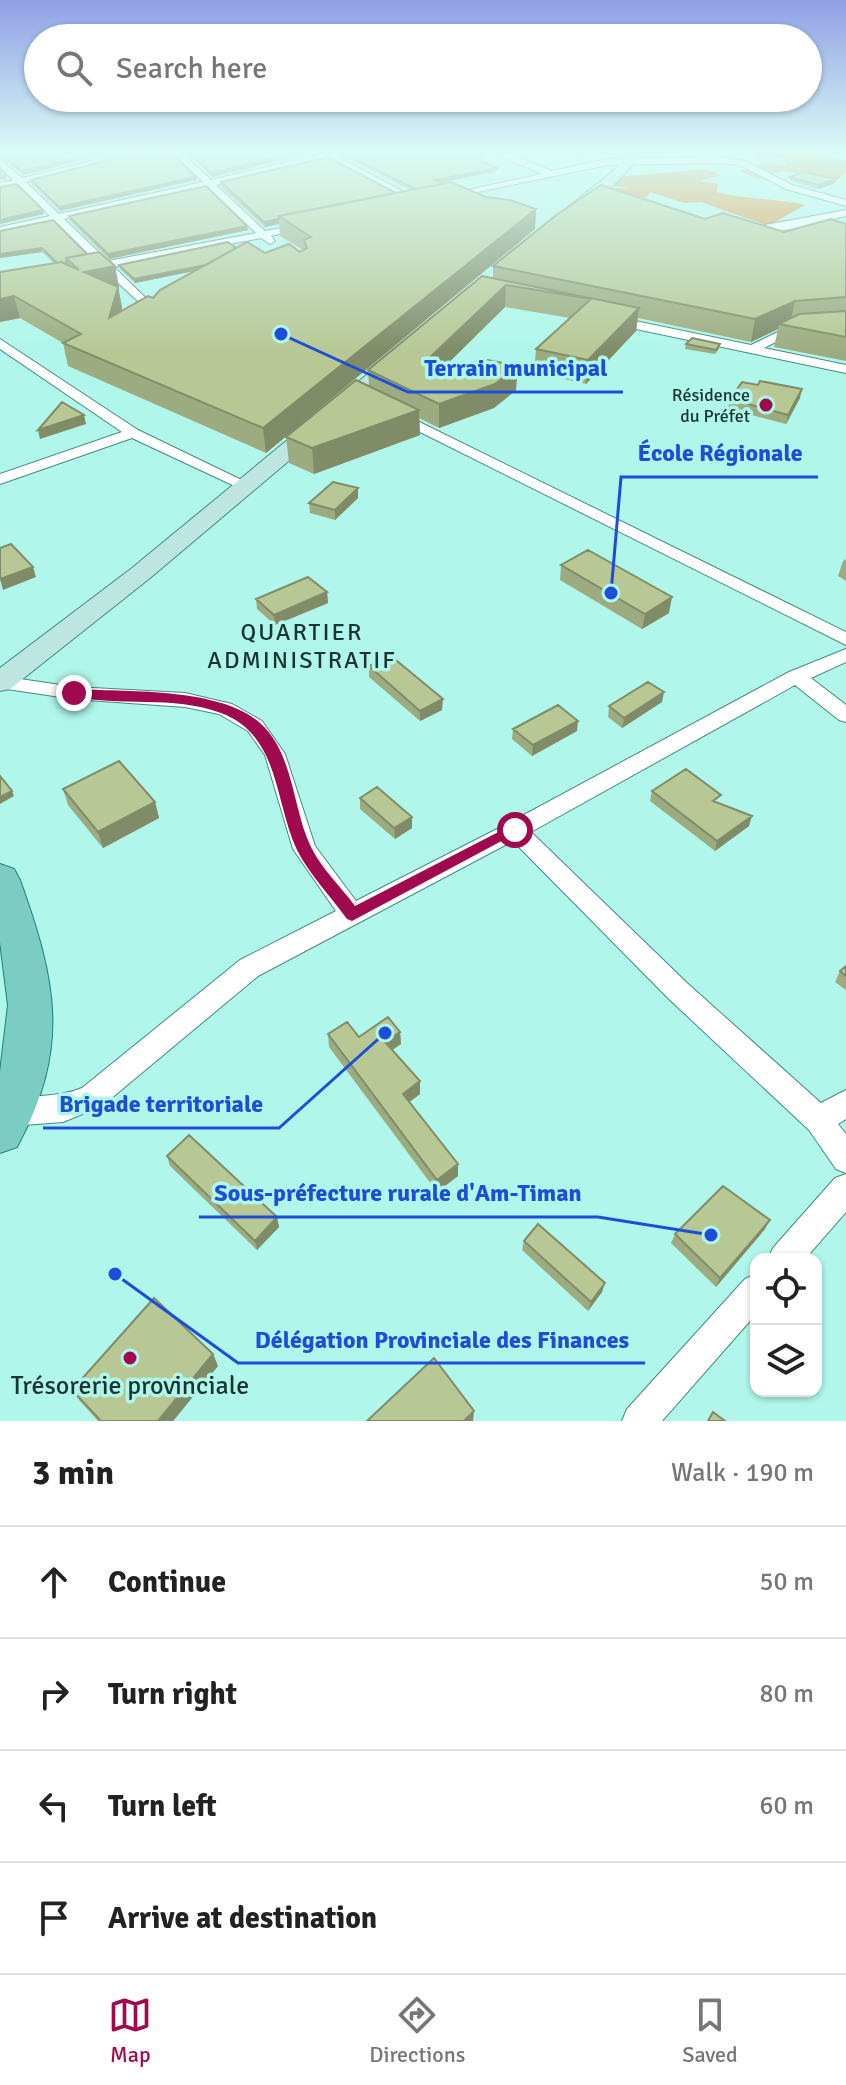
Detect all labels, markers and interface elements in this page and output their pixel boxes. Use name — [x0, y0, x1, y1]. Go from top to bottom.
search box — [24, 24, 822, 112]
icon: search — [52, 46, 96, 90]
text: Search here — [116, 50, 267, 87]
callout: Terrain municipal — [408, 344, 623, 392]
text: Terrain municipal — [424, 353, 608, 383]
place label: Résidence du Préfet — [672, 384, 750, 427]
marker: Résidence du Préfet — [757, 396, 775, 414]
callout: École Régionale — [621, 429, 818, 477]
text: École Régionale — [637, 438, 803, 468]
district label: QUARTIER ADMINISTRATIF — [207, 617, 397, 675]
route end — [56, 675, 92, 711]
route start — [497, 812, 533, 848]
callout: Brigade territoriale — [43, 1080, 279, 1128]
text: Brigade territoriale — [59, 1089, 263, 1119]
callout: Sous-préfecture rurale d'Am-Timan — [199, 1169, 598, 1217]
text: Sous-préfecture rurale d'Am-Timan — [214, 1178, 582, 1208]
map controls — [750, 1253, 822, 1397]
button: locate — [750, 1253, 822, 1325]
callout: Délégation Provinciale des Finances — [238, 1315, 645, 1363]
text: Délégation Provinciale des Finances — [255, 1325, 630, 1355]
button: layers — [750, 1325, 822, 1397]
marker: Trésorerie provinciale — [121, 1349, 139, 1367]
place label: Trésorerie provinciale — [11, 1370, 249, 1402]
text: 3 min — [32, 1452, 114, 1494]
text: Walk · 190 m — [671, 1457, 814, 1489]
icon: ahead — [32, 1560, 76, 1604]
text: Continue — [108, 1564, 226, 1601]
text: 50 m — [759, 1566, 814, 1598]
icon: right — [32, 1672, 76, 1716]
text: Turn right — [108, 1676, 237, 1713]
text: 80 m — [759, 1678, 814, 1710]
icon: left — [32, 1784, 76, 1828]
text: Turn left — [108, 1788, 217, 1825]
text: 60 m — [759, 1790, 814, 1822]
icon: arrive — [32, 1896, 76, 1940]
text: Arrive at destination — [108, 1900, 377, 1937]
tab: Map — [108, 1993, 152, 2068]
tab: Directions — [369, 1993, 465, 2068]
tab: Saved — [682, 1993, 738, 2068]

